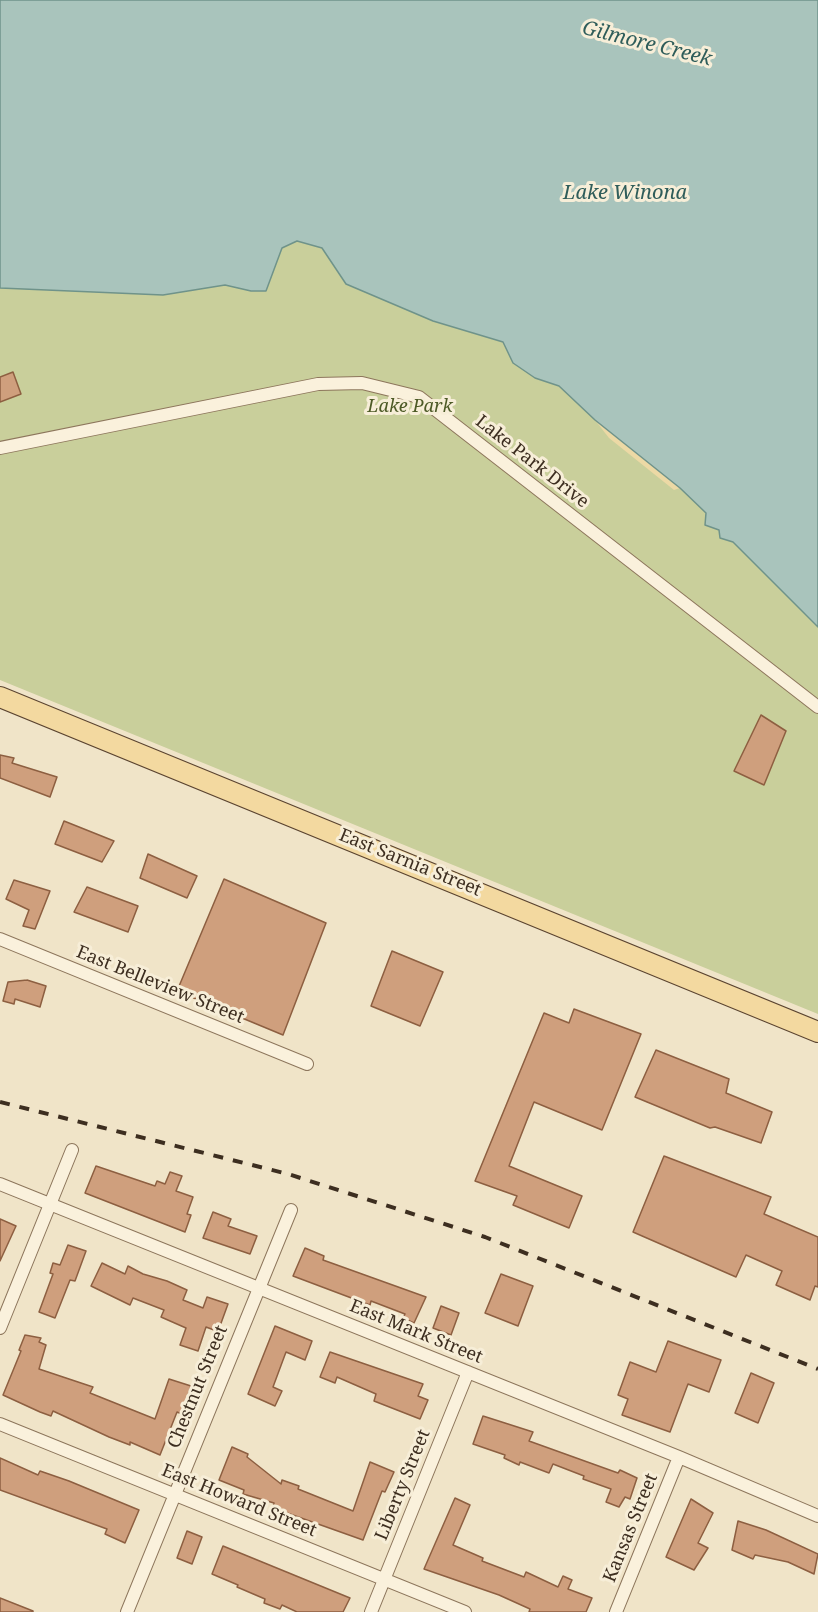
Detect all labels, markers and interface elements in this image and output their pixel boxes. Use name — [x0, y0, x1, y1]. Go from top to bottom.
water label: Gilmore Creek — [580, 16, 714, 72]
water label: Lake Winona — [563, 181, 687, 205]
park label: Lake Park — [367, 396, 453, 418]
street label: Lake Park Drive — [471, 411, 593, 513]
street label: East Sarnia Street — [336, 825, 484, 901]
street label: East Belleview Street — [73, 941, 247, 1029]
street label: East Mark Street — [346, 1296, 486, 1368]
street label: Chestnut Street — [163, 1322, 233, 1452]
street label: Liberty Street — [371, 1426, 435, 1544]
street label: East Howard Street — [158, 1460, 320, 1542]
street label: Kansas Street — [599, 1470, 663, 1586]

